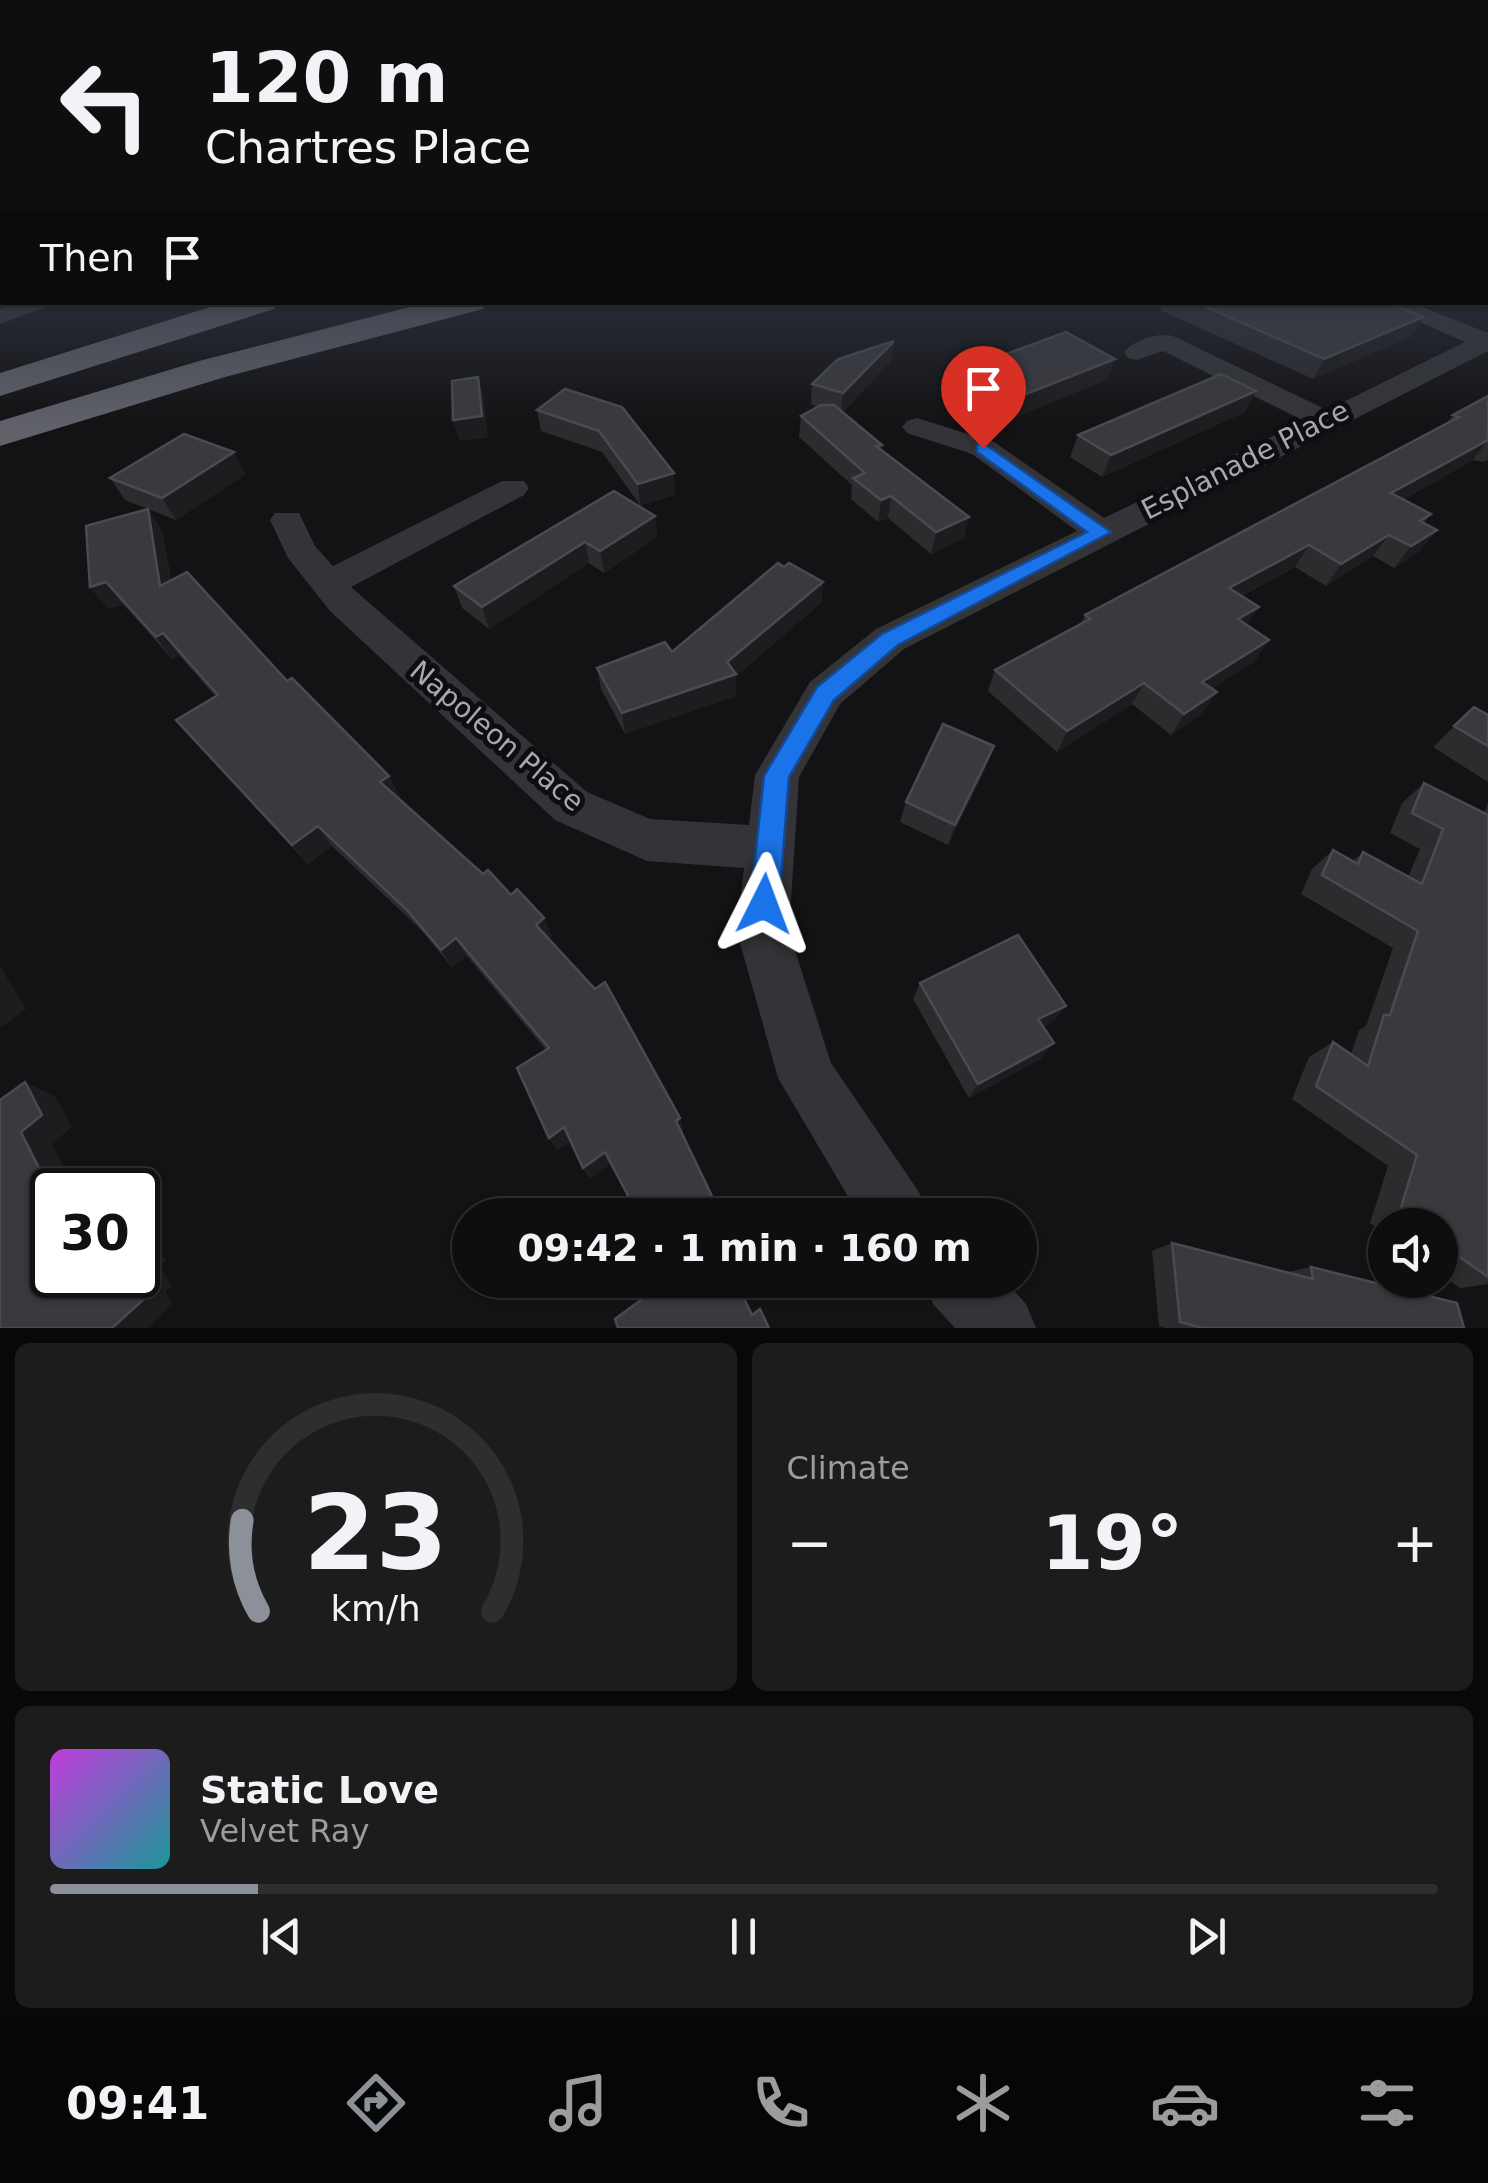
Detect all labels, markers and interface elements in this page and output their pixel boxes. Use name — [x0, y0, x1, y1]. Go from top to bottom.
text: 120 m — [205, 37, 448, 119]
icon: left — [40, 40, 170, 170]
text: Chartres Place — [205, 121, 531, 174]
icon: arrive — [155, 230, 210, 285]
text: Then — [40, 236, 135, 280]
pin — [941, 346, 1026, 449]
icon: arrive — [956, 361, 1011, 416]
street label: Esplanade Place — [1136, 393, 1354, 527]
street label: Napoleon Place — [404, 654, 590, 818]
position arrow — [712, 852, 816, 956]
speed limit sign: 30 — [30, 1168, 160, 1298]
map controls — [1368, 1208, 1458, 1298]
button: sound — [1368, 1208, 1458, 1298]
text: 09:42 · 1 min · 160 m — [517, 1226, 972, 1270]
text: Climate — [787, 1449, 910, 1487]
text: 23 — [303, 1472, 448, 1594]
text: 19° — [1041, 1499, 1183, 1587]
text: − — [787, 1511, 833, 1575]
text: + — [1392, 1511, 1438, 1575]
text: km/h — [331, 1588, 421, 1629]
text: Static Love — [200, 1768, 439, 1812]
text: Velvet Ray — [200, 1812, 369, 1850]
icon: previous — [254, 1909, 309, 1964]
icon: pause — [716, 1909, 771, 1964]
icon: next — [1179, 1909, 1234, 1964]
icon: directions — [341, 2068, 411, 2138]
icon: music — [543, 2068, 613, 2138]
icon: phone — [746, 2068, 816, 2138]
icon: climate — [948, 2068, 1018, 2138]
icon: car — [1150, 2068, 1220, 2138]
icon: filters — [1352, 2068, 1422, 2138]
text: 09:41 — [66, 2077, 209, 2130]

